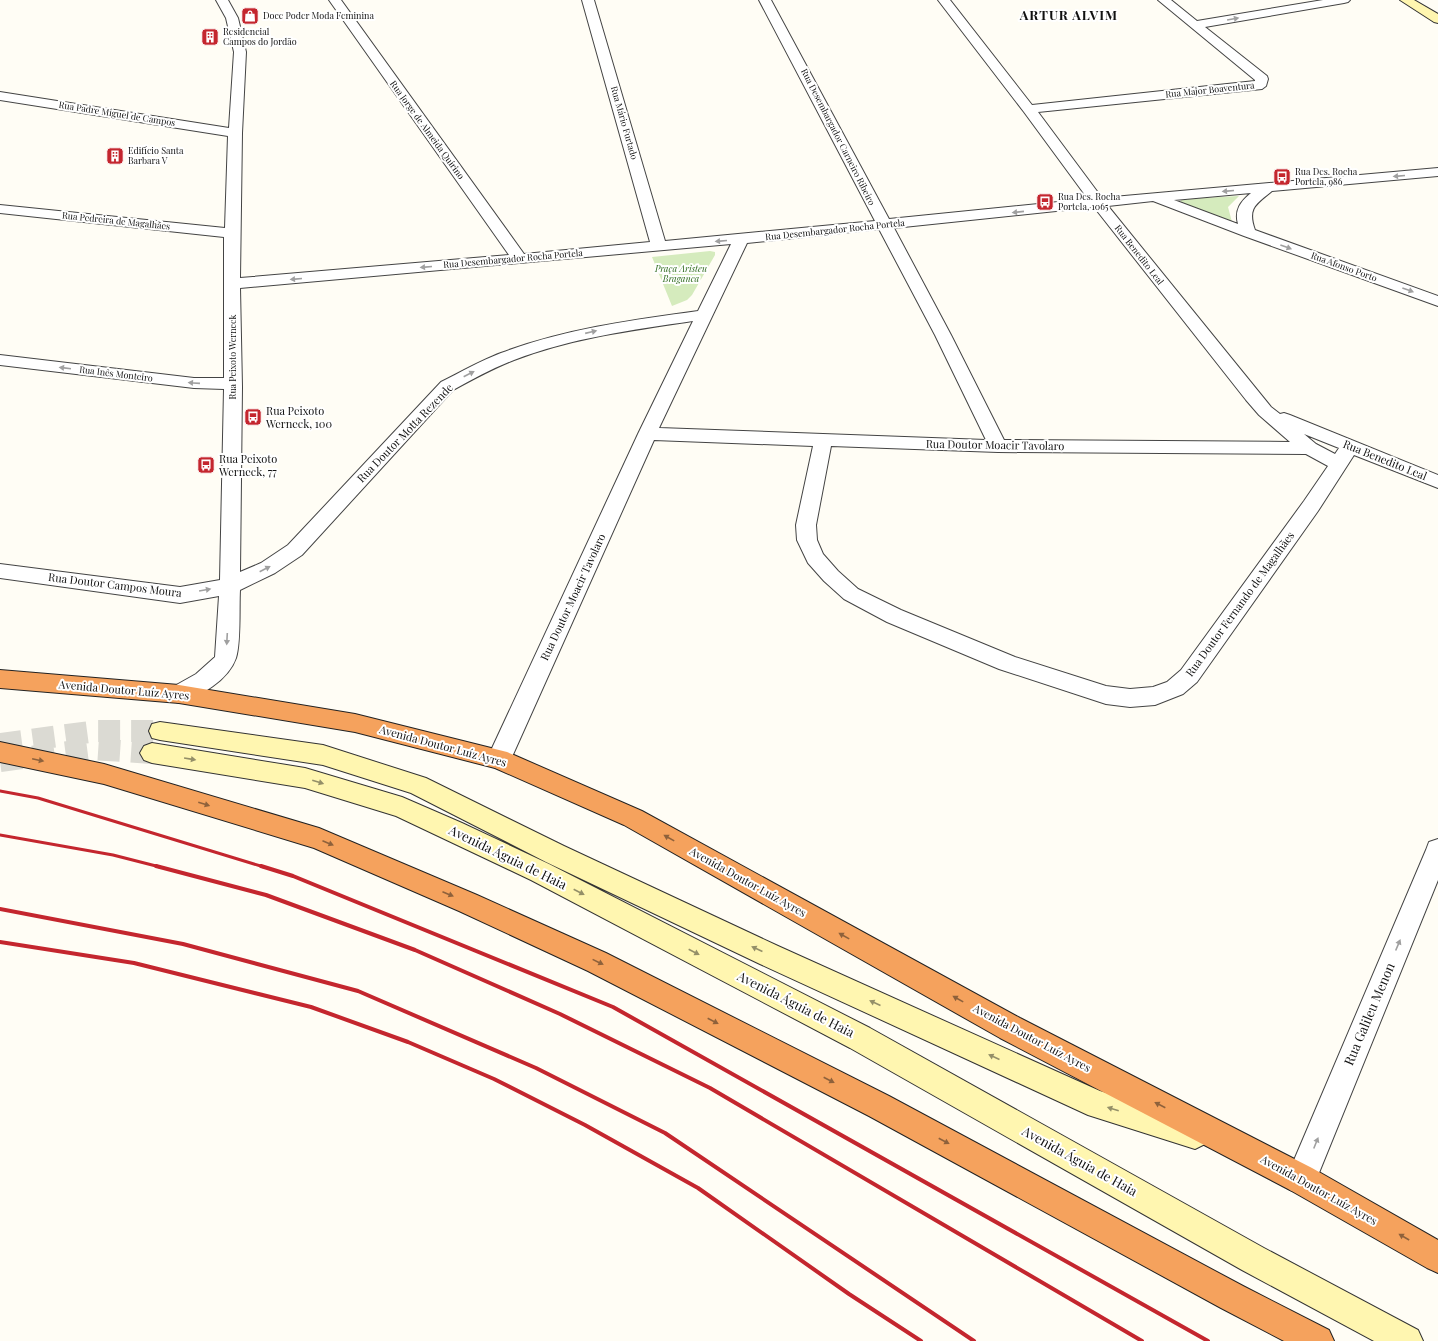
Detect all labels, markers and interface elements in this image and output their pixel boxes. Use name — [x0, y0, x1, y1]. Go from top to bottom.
shop icon: Doce Poder Moda Feminina — [240, 6, 260, 26]
district label: ARTUR ALVIM — [1019, 6, 1118, 23]
place label: Doce Poder Moda Feminina — [263, 9, 374, 21]
one-way arrow — [1227, 15, 1239, 21]
place label: Residencial Campos do Jordão — [223, 25, 297, 47]
building icon: Residencial Campos do Jordão — [200, 27, 220, 47]
street label: Rua Desembargador Carneiro Ribeiro — [799, 66, 879, 207]
street label: Rua Jorge de Almeida Quirino — [388, 78, 468, 181]
street label: Rua Major Boaventura — [1165, 78, 1256, 100]
street label: Rua Mário Furtado — [609, 85, 641, 161]
street label: Rua Padre Miguel de Campos — [58, 98, 176, 128]
place label: Edifício Santa Barbara V — [128, 144, 184, 166]
building icon: Edifício Santa Barbara V — [105, 146, 125, 166]
place label: Rua Des. Rocha Portela, 986 — [1295, 165, 1358, 187]
bus stop icon: Rua Des. Rocha Portela, 986 — [1272, 167, 1292, 187]
one-way arrow — [1393, 173, 1405, 179]
one-way arrow — [1222, 188, 1234, 195]
place label: Rua Des. Rocha Portela, 1065 — [1058, 190, 1121, 212]
bus stop icon: Rua Des. Rocha Portela, 1065 — [1035, 192, 1055, 212]
street label: Rua Pedreira de Magalhães — [61, 208, 171, 232]
one-way arrow — [1012, 208, 1024, 215]
street label: Rua Desembargador Rocha Portela — [765, 216, 906, 242]
street label: Rua Benedito Leal — [1113, 222, 1167, 287]
one-way arrow — [715, 238, 727, 244]
one-way arrow — [1280, 244, 1292, 250]
street label: Rua Desembargador Rocha Portela — [443, 246, 584, 270]
street label: Rua Afonso Porto — [1310, 249, 1379, 284]
park label: Praça Aristeu Braganca — [654, 262, 707, 284]
one-way arrow — [420, 264, 432, 270]
one-way arrow — [290, 275, 302, 282]
one-way arrow — [1403, 288, 1415, 294]
street label: Rua Peixoto Werneck — [226, 315, 238, 399]
one-way arrow — [585, 329, 598, 335]
street label: Rua Inês Monteiro — [79, 363, 154, 383]
one-way arrow — [59, 365, 71, 371]
one-way arrow — [463, 371, 474, 377]
one-way arrow — [188, 379, 200, 386]
street label: Rua Doutor Motta Rezende — [353, 380, 456, 485]
place label: Rua Peixoto Werneck, 100 — [265, 403, 332, 431]
bus stop icon: Rua Peixoto Werneck, 100 — [243, 407, 263, 427]
street label: Rua Doutor Moacir Tavolaro — [926, 436, 1064, 453]
street label: Rua Benedito Leal — [1341, 436, 1429, 483]
place label: Rua Peixoto Werneck, 77 — [218, 451, 277, 479]
bus stop icon: Rua Peixoto Werneck, 77 — [196, 455, 216, 475]
street label: Rua Doutor Fernando de Magalhães — [1182, 528, 1297, 679]
street label: Rua Doutor Moacir Tavolaro — [536, 531, 609, 663]
one-way arrow — [259, 566, 271, 572]
street label: Rua Doutor Campos Moura — [47, 569, 183, 600]
one-way arrow — [199, 587, 211, 593]
one-way arrow — [223, 633, 230, 645]
street label: Avenida Doutor Luíz Ayres — [57, 676, 190, 703]
street label: Avenida Doutor Luíz Ayres — [377, 721, 508, 770]
one-way arrow — [184, 756, 196, 762]
one-way arrow — [32, 758, 44, 764]
one-way arrow — [312, 779, 324, 785]
one-way arrow — [199, 801, 211, 807]
street label: Avenida Águia de Haia — [446, 820, 570, 893]
one-way arrow — [664, 835, 675, 842]
one-way arrow — [323, 840, 335, 846]
street label: Avenida Doutor Luíz Ayres — [686, 843, 809, 920]
one-way arrow — [573, 889, 585, 895]
one-way arrow — [442, 891, 453, 897]
one-way arrow — [838, 932, 850, 939]
one-way arrow — [1395, 939, 1401, 951]
one-way arrow — [752, 946, 763, 952]
one-way arrow — [689, 949, 700, 955]
one-way arrow — [592, 959, 603, 965]
street label: Rua Galileu Menon — [1339, 960, 1398, 1068]
street label: Avenida Águia de Haia — [734, 966, 858, 1041]
one-way arrow — [952, 995, 964, 1002]
one-way arrow — [870, 1000, 881, 1006]
street label: Avenida Doutor Luíz Ayres — [970, 1000, 1094, 1075]
one-way arrow — [708, 1018, 719, 1024]
one-way arrow — [988, 1054, 999, 1060]
one-way arrow — [824, 1077, 835, 1083]
one-way arrow — [1154, 1102, 1165, 1108]
one-way arrow — [1107, 1106, 1119, 1112]
street label: Avenida Águia de Haia — [1019, 1121, 1141, 1200]
one-way arrow — [938, 1137, 950, 1144]
one-way arrow — [1313, 1137, 1319, 1148]
street label: Avenida Doutor Luíz Ayres — [1257, 1151, 1380, 1228]
one-way arrow — [1398, 1234, 1410, 1241]

